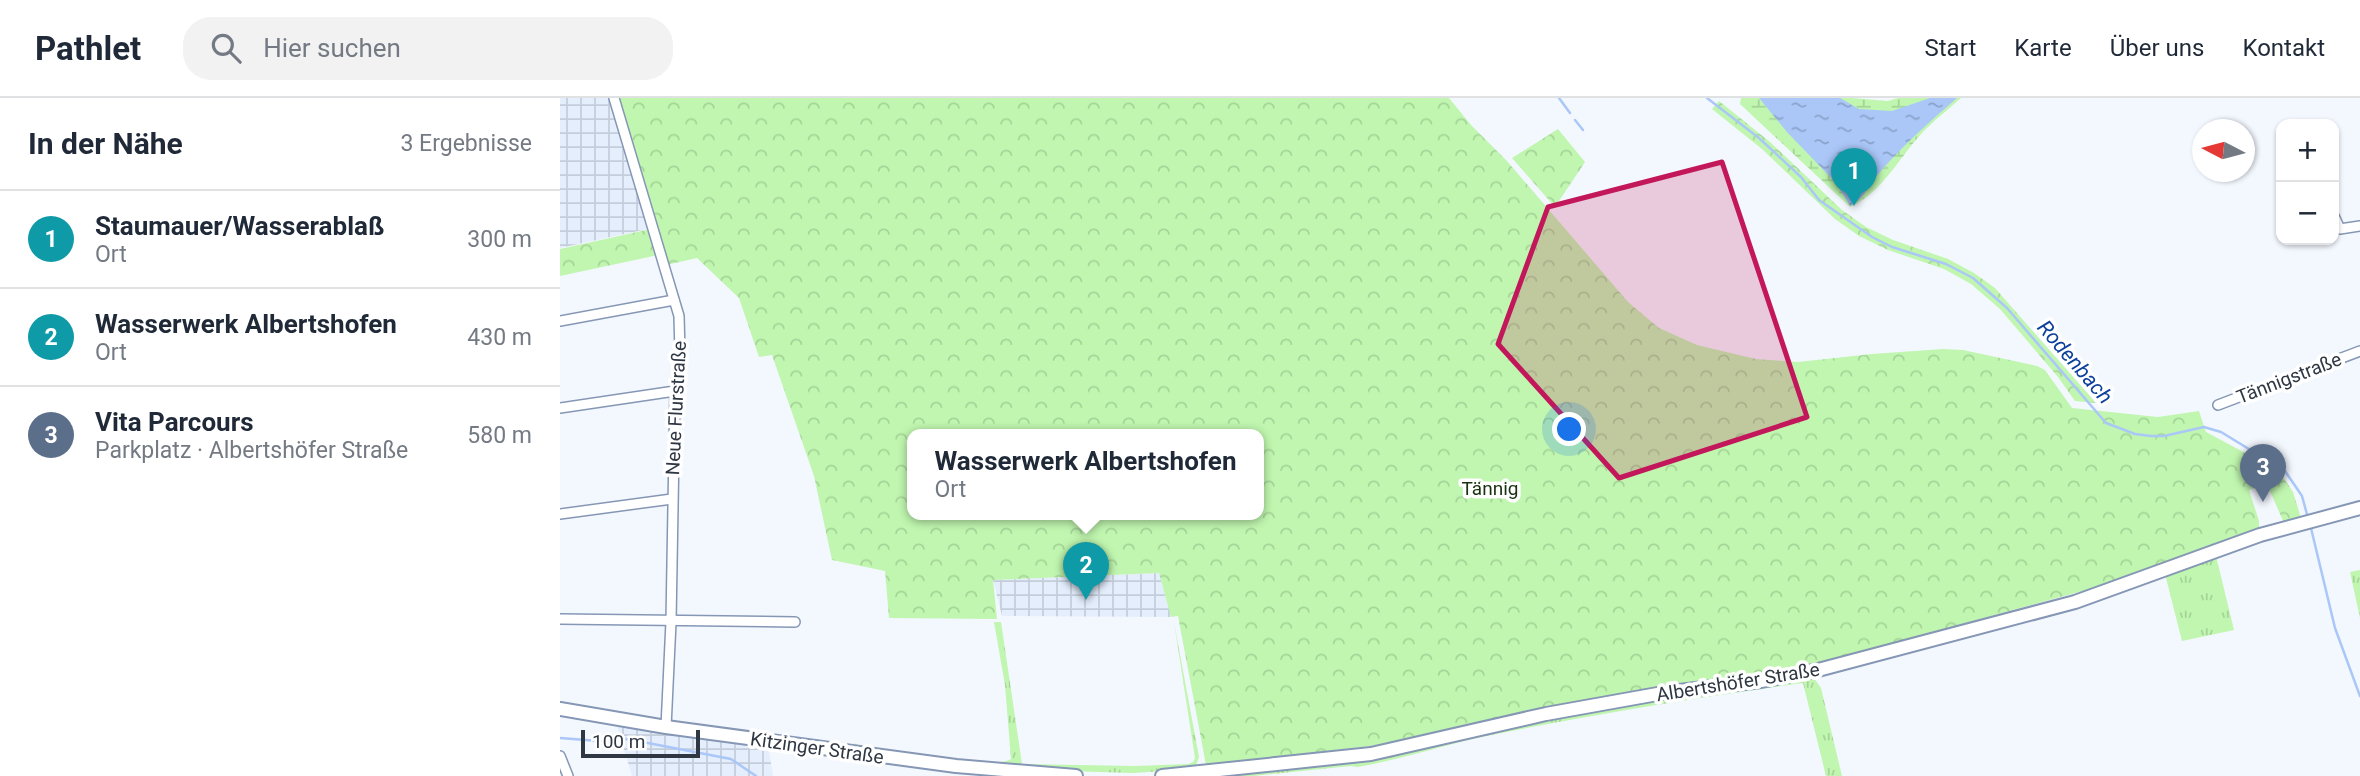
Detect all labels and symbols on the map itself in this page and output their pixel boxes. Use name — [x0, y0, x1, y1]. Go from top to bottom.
north arrow — [2192, 119, 2255, 182]
pin: 1 — [1831, 148, 1877, 206]
water label: Rodenbach — [2032, 316, 2118, 408]
street label: Neue Flurstraße — [661, 340, 691, 476]
street label: Tännigstraße — [2233, 347, 2345, 409]
your location — [1552, 412, 1586, 446]
pin: 3 — [2240, 444, 2286, 502]
park label: Tännig — [1462, 477, 1518, 500]
pin: 2 — [1063, 542, 1109, 600]
street label: Albertshöfer Straße — [1655, 658, 1821, 706]
scale bar — [581, 727, 700, 759]
street label: Kitzinger Straße — [749, 727, 885, 769]

